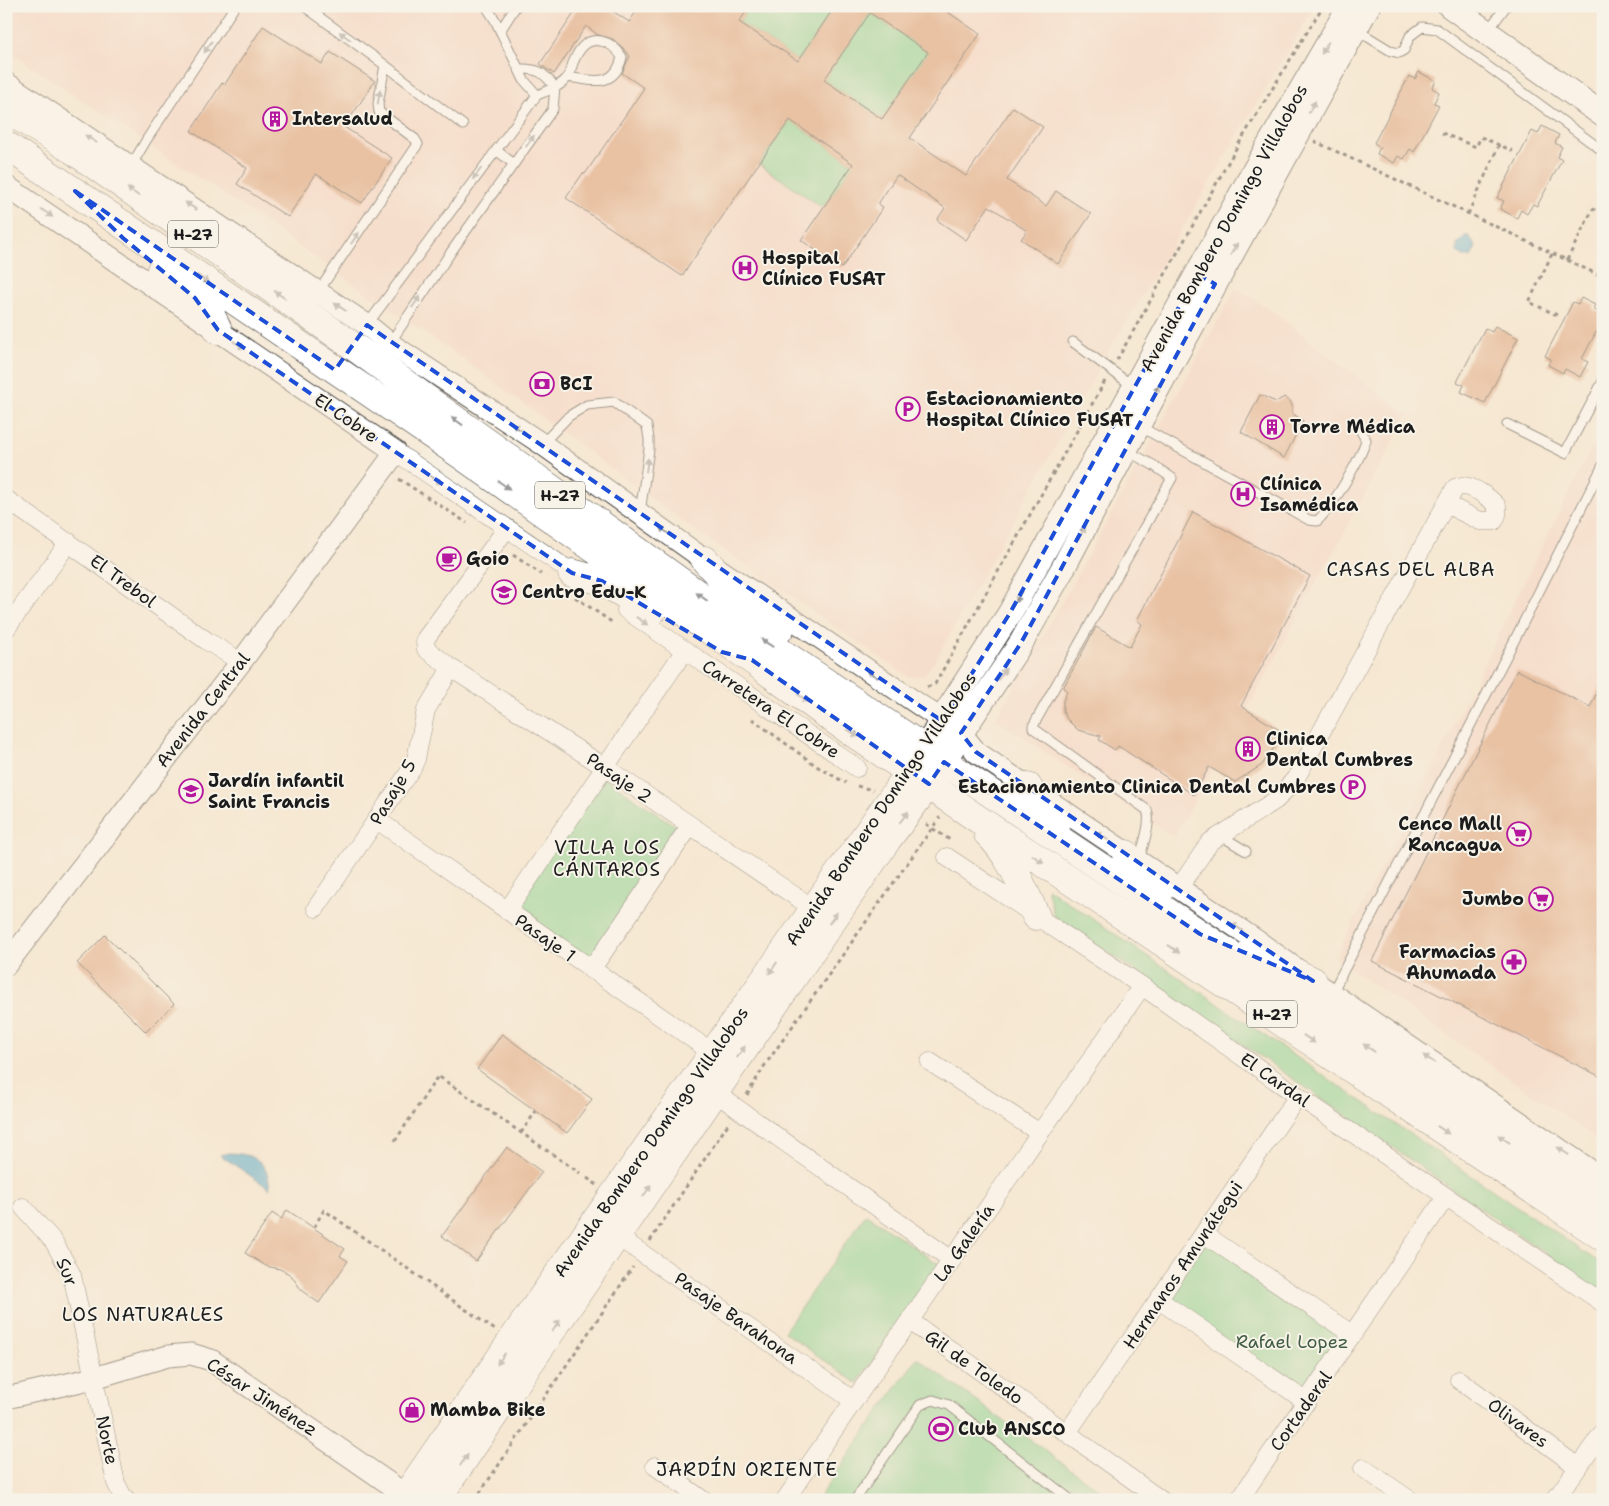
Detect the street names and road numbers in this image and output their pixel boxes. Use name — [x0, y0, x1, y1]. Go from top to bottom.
street label: Avenida Bombero Domingo Villalobos — [1135, 80, 1313, 376]
road number: H-27 — [168, 220, 218, 248]
street label: El Cobre — [309, 388, 383, 448]
road number: H-27 — [535, 482, 585, 508]
street label: El Trebol — [85, 549, 161, 614]
street label: Avenida Central — [151, 647, 256, 772]
street label: Carretera El Cobre — [698, 654, 844, 764]
street label: Avenida Bombero Domingo Villalobos — [780, 667, 982, 951]
street label: Pasaje 2 — [582, 747, 656, 809]
street label: Pasaje 5 — [364, 755, 422, 829]
street label: Pasaje 1 — [510, 908, 580, 968]
road number: H-27 — [1247, 1001, 1297, 1028]
street label: Avenida Bombero Domingo Villalobos — [548, 1002, 754, 1282]
street label: El Cardal — [1235, 1047, 1315, 1113]
street label: Hermanos Amunátegui — [1118, 1176, 1248, 1354]
street label: La Galería — [928, 1199, 1000, 1287]
street label: Sur — [51, 1254, 83, 1290]
street label: Pasaje Barahona — [670, 1267, 802, 1369]
street label: Gil de Toledo — [920, 1324, 1028, 1410]
street label: César Jiménez — [202, 1352, 322, 1442]
street label: Cortaderal — [1265, 1366, 1338, 1456]
street label: Olivares — [1483, 1393, 1553, 1453]
street label: Norte — [90, 1413, 124, 1467]

